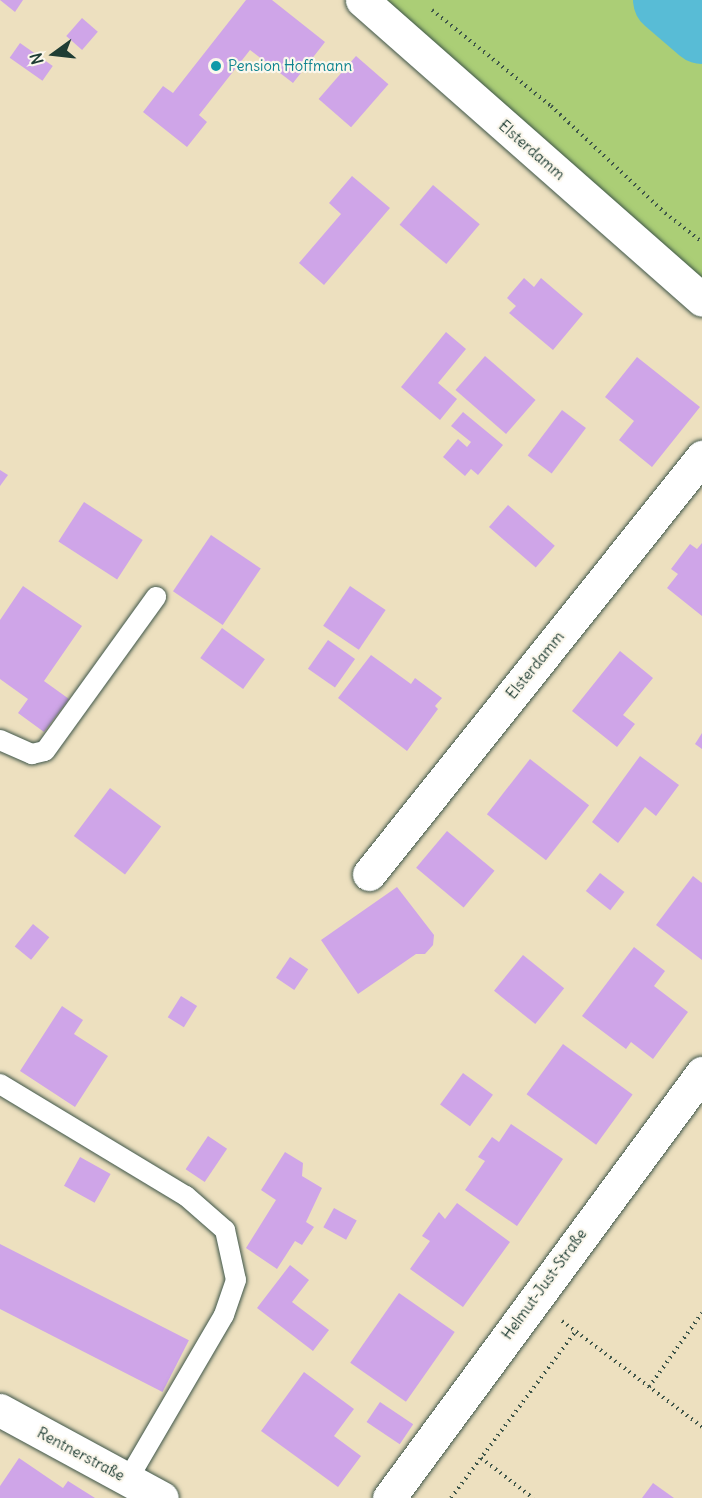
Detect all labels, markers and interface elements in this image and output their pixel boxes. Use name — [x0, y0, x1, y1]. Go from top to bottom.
north arrow — [24, 24, 84, 84]
text: N — [26, 51, 48, 67]
place label: Pension Hoffmann — [228, 57, 352, 75]
marker: Pension Hoffmann — [209, 59, 223, 73]
street label: Elsterdamm — [495, 116, 569, 184]
street label: Elsterdamm — [502, 628, 568, 702]
street label: Helmut-Just-Straße — [498, 1225, 590, 1343]
street label: Rentnerstraße — [34, 1423, 128, 1485]

